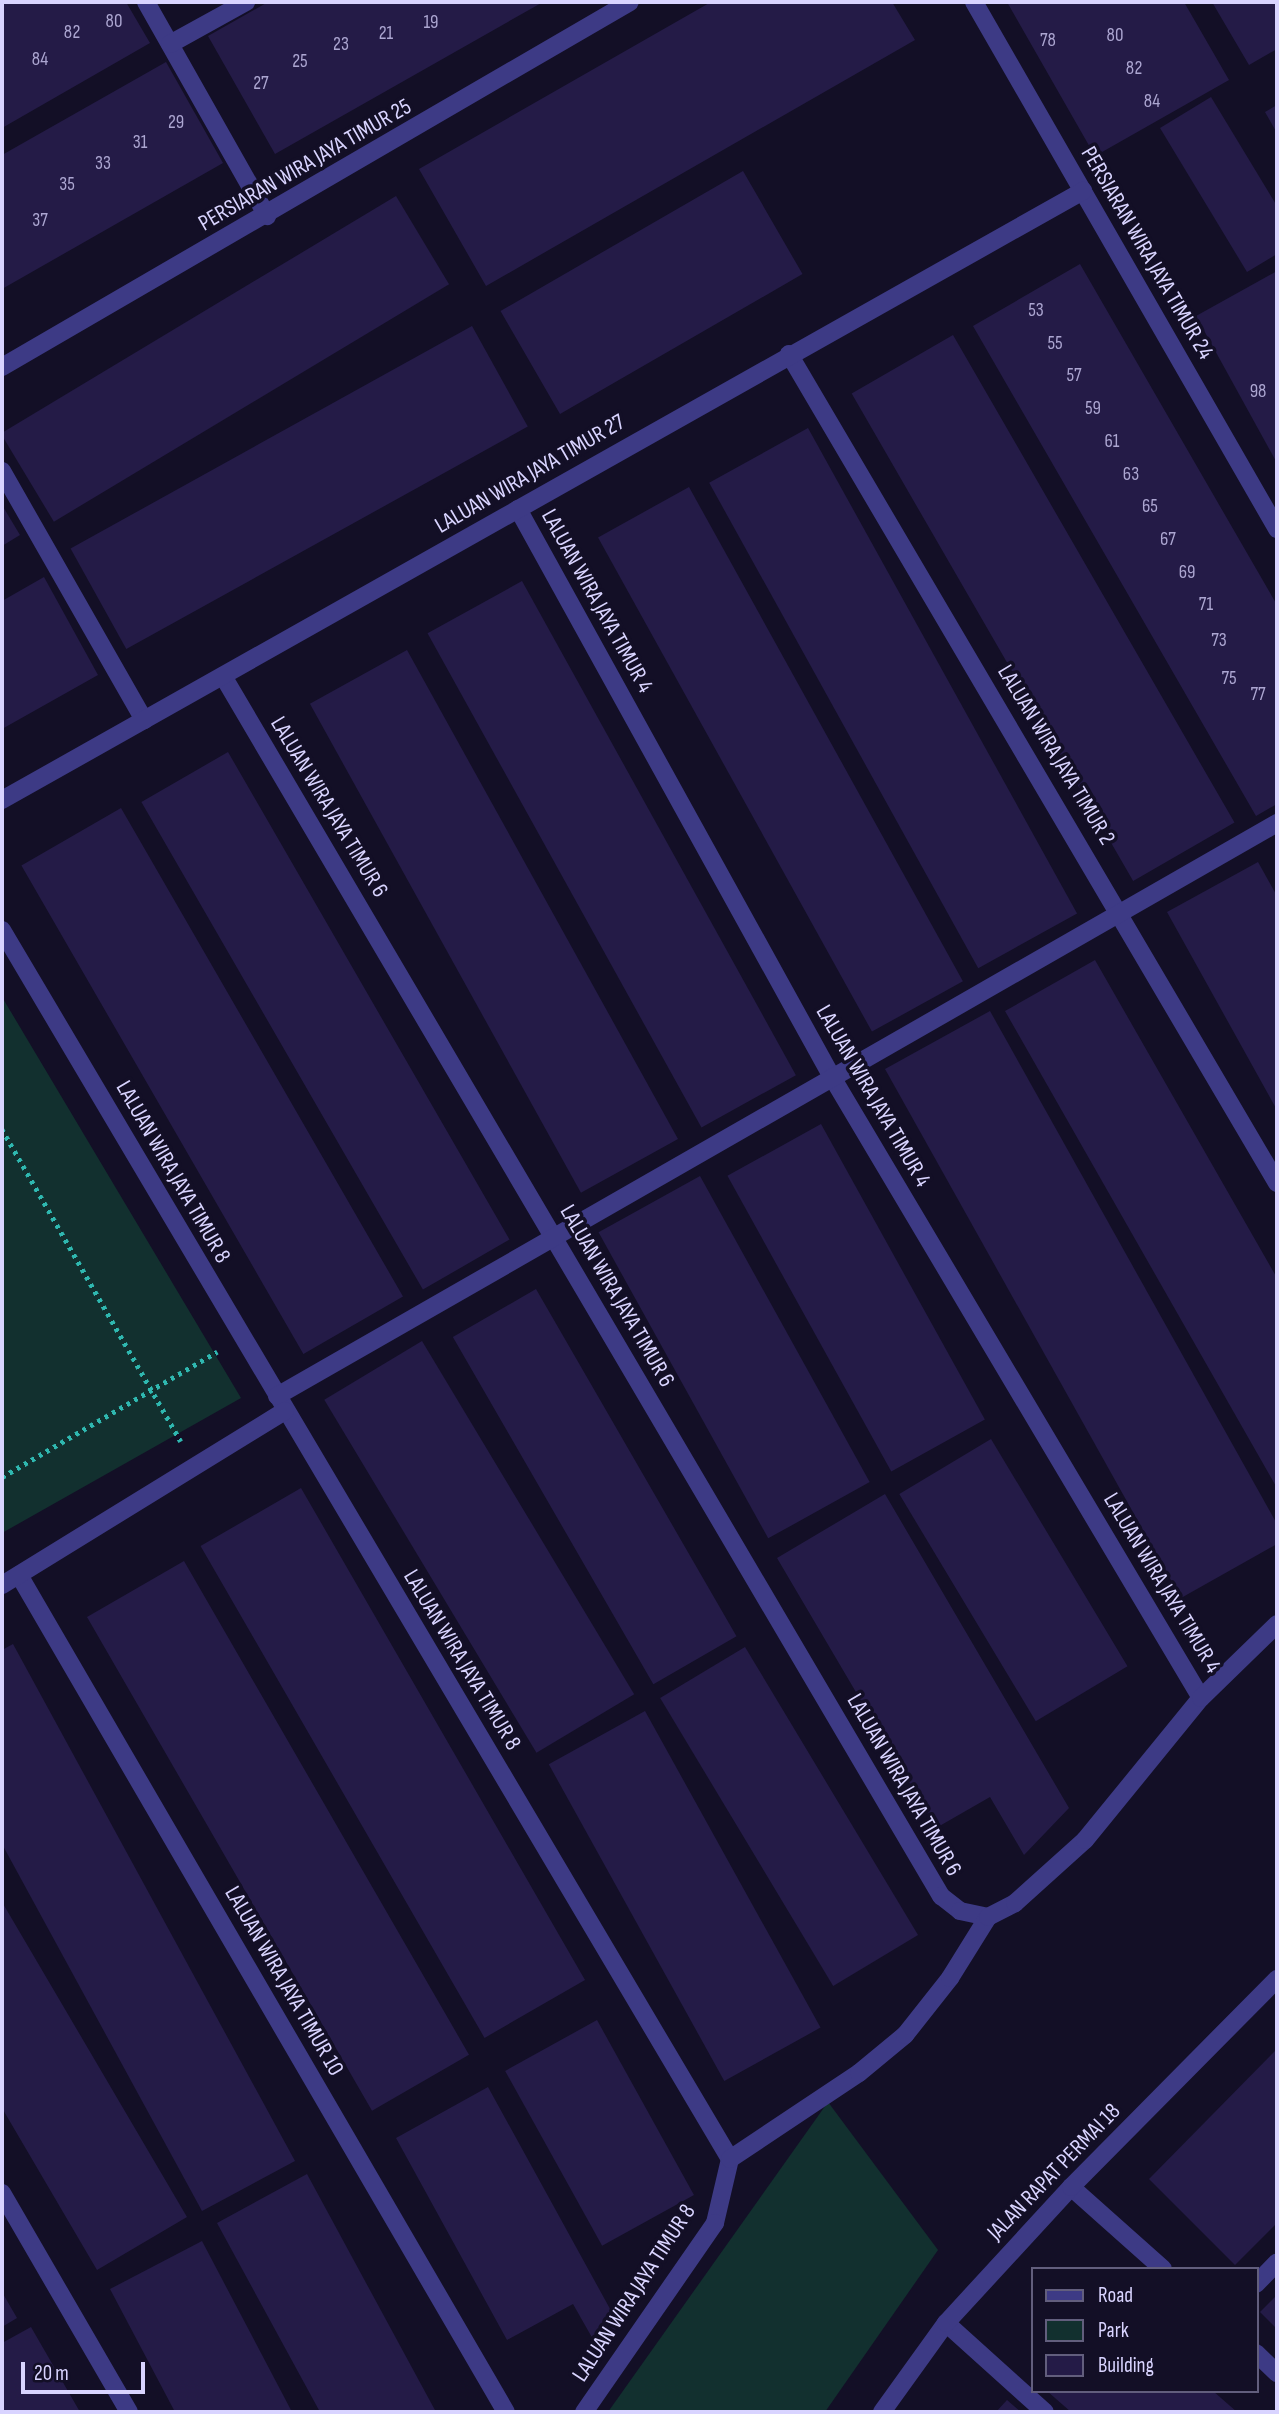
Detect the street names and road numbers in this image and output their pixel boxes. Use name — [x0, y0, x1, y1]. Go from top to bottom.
street label: PERSIARAN WIRA JAYA TIMUR 25 — [194, 93, 416, 237]
street label: PERSIARAN WIRA JAYA TIMUR 24 — [1075, 142, 1219, 364]
street label: LALUAN WIRA JAYA TIMUR 27 — [430, 408, 630, 540]
street label: LALUAN WIRA JAYA TIMUR 4 — [535, 505, 659, 697]
street label: LALUAN WIRA JAYA TIMUR 2 — [991, 660, 1121, 850]
street label: LALUAN WIRA JAYA TIMUR 6 — [264, 712, 394, 902]
street label: LALUAN WIRA JAYA TIMUR 4 — [810, 1000, 936, 1192]
street label: LALUAN WIRA JAYA TIMUR 8 — [110, 1076, 236, 1268]
street label: LALUAN WIRA JAYA TIMUR 6 — [554, 1200, 680, 1392]
street label: LALUAN WIRA JAYA TIMUR 4 — [1097, 1488, 1227, 1678]
street label: LALUAN WIRA JAYA TIMUR 8 — [397, 1565, 527, 1755]
street label: LALUAN WIRA JAYA TIMUR 6 — [841, 1689, 967, 1881]
street label: LALUAN WIRA JAYA TIMUR 10 — [219, 1881, 349, 2081]
street label: JALAN RAPAT PERMAI 18 — [982, 2098, 1126, 2246]
street label: LALUAN WIRA JAYA TIMUR 8 — [566, 2199, 702, 2387]

